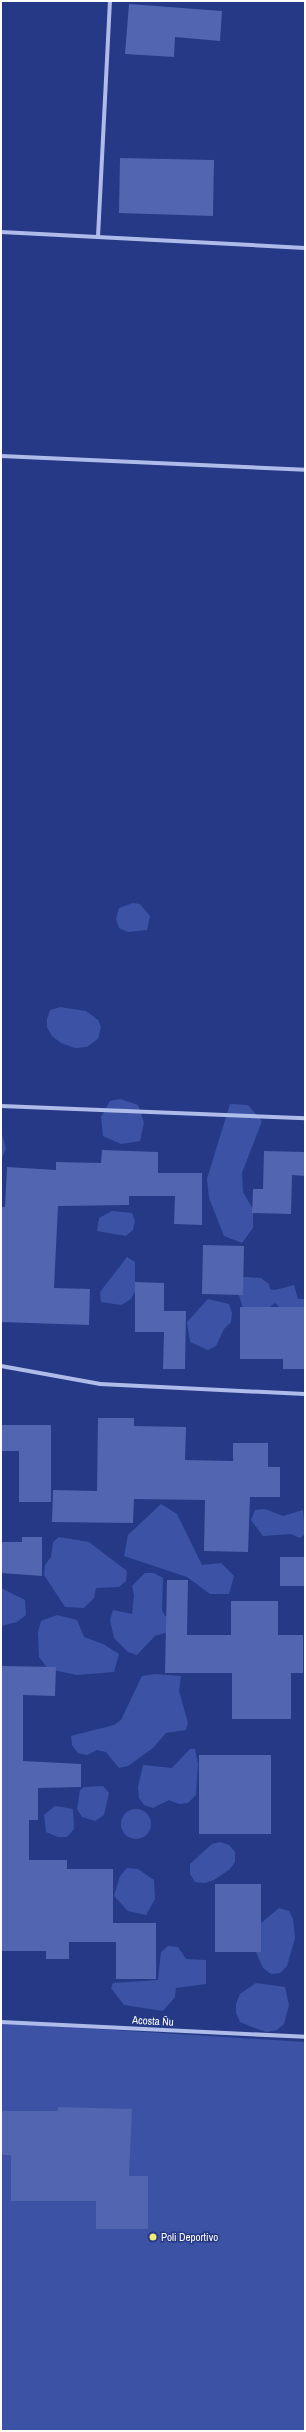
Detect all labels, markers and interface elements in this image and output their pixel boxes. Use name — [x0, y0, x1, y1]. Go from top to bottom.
street label: Acosta Ñu — [132, 2013, 174, 2029]
place label: Poli Deportivo — [161, 2230, 218, 2244]
marker: Poli Deportivo — [148, 2232, 158, 2242]

